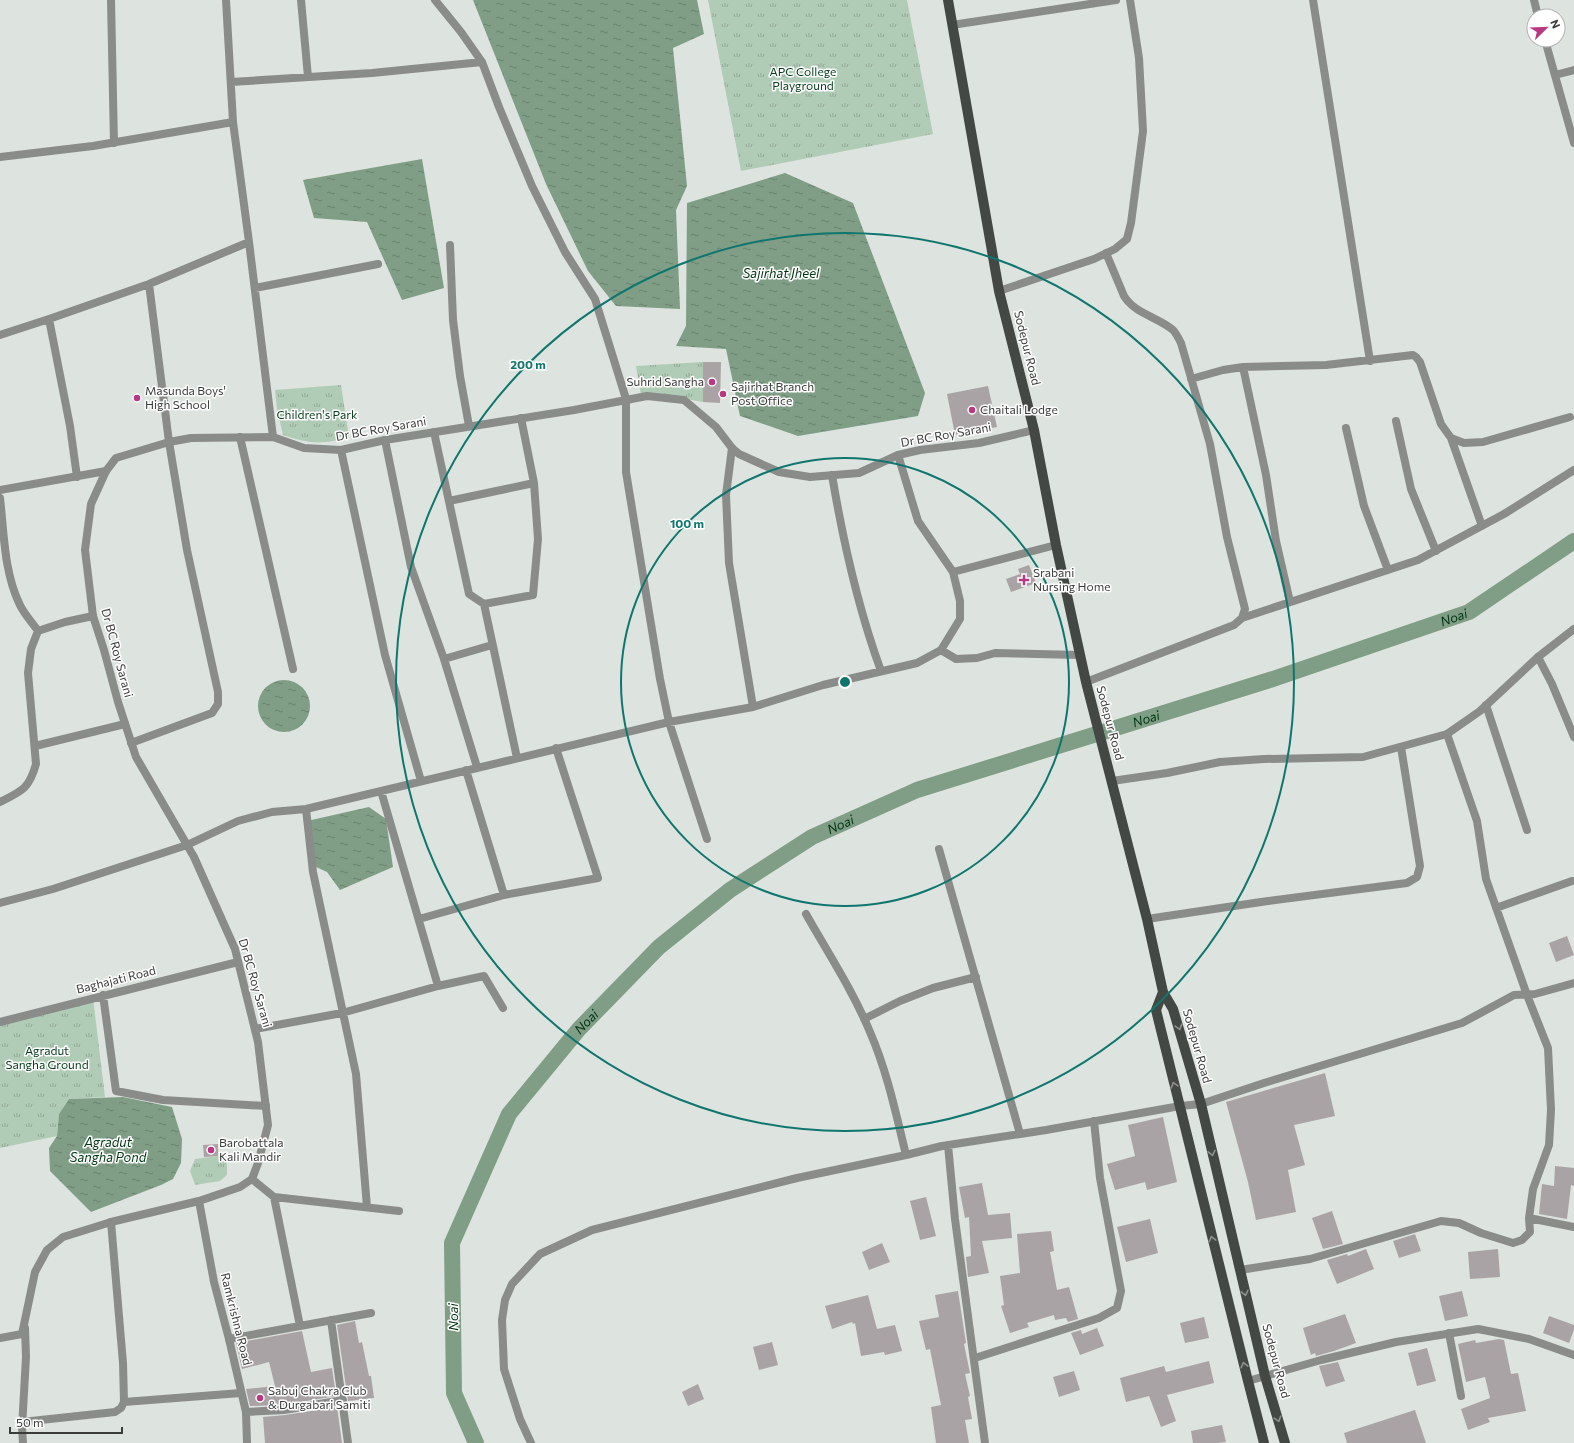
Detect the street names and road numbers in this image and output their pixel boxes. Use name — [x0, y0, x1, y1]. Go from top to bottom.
street label: Sodepur Road — [1012, 309, 1044, 387]
street label: Dr BC Roy Sarani — [335, 413, 427, 443]
street label: Dr BC Roy Sarani — [900, 419, 992, 449]
street label: Dr BC Roy Sarani — [99, 607, 137, 699]
street label: Sodepur Road — [1094, 684, 1128, 762]
street label: Dr BC Roy Sarani — [237, 937, 275, 1029]
street label: Baghajati Road — [75, 962, 157, 996]
street label: Sodepur Road — [1181, 1007, 1215, 1084]
street label: Ramkrishna Road — [219, 1271, 255, 1367]
street label: Sodepur Road — [1260, 1322, 1294, 1400]

